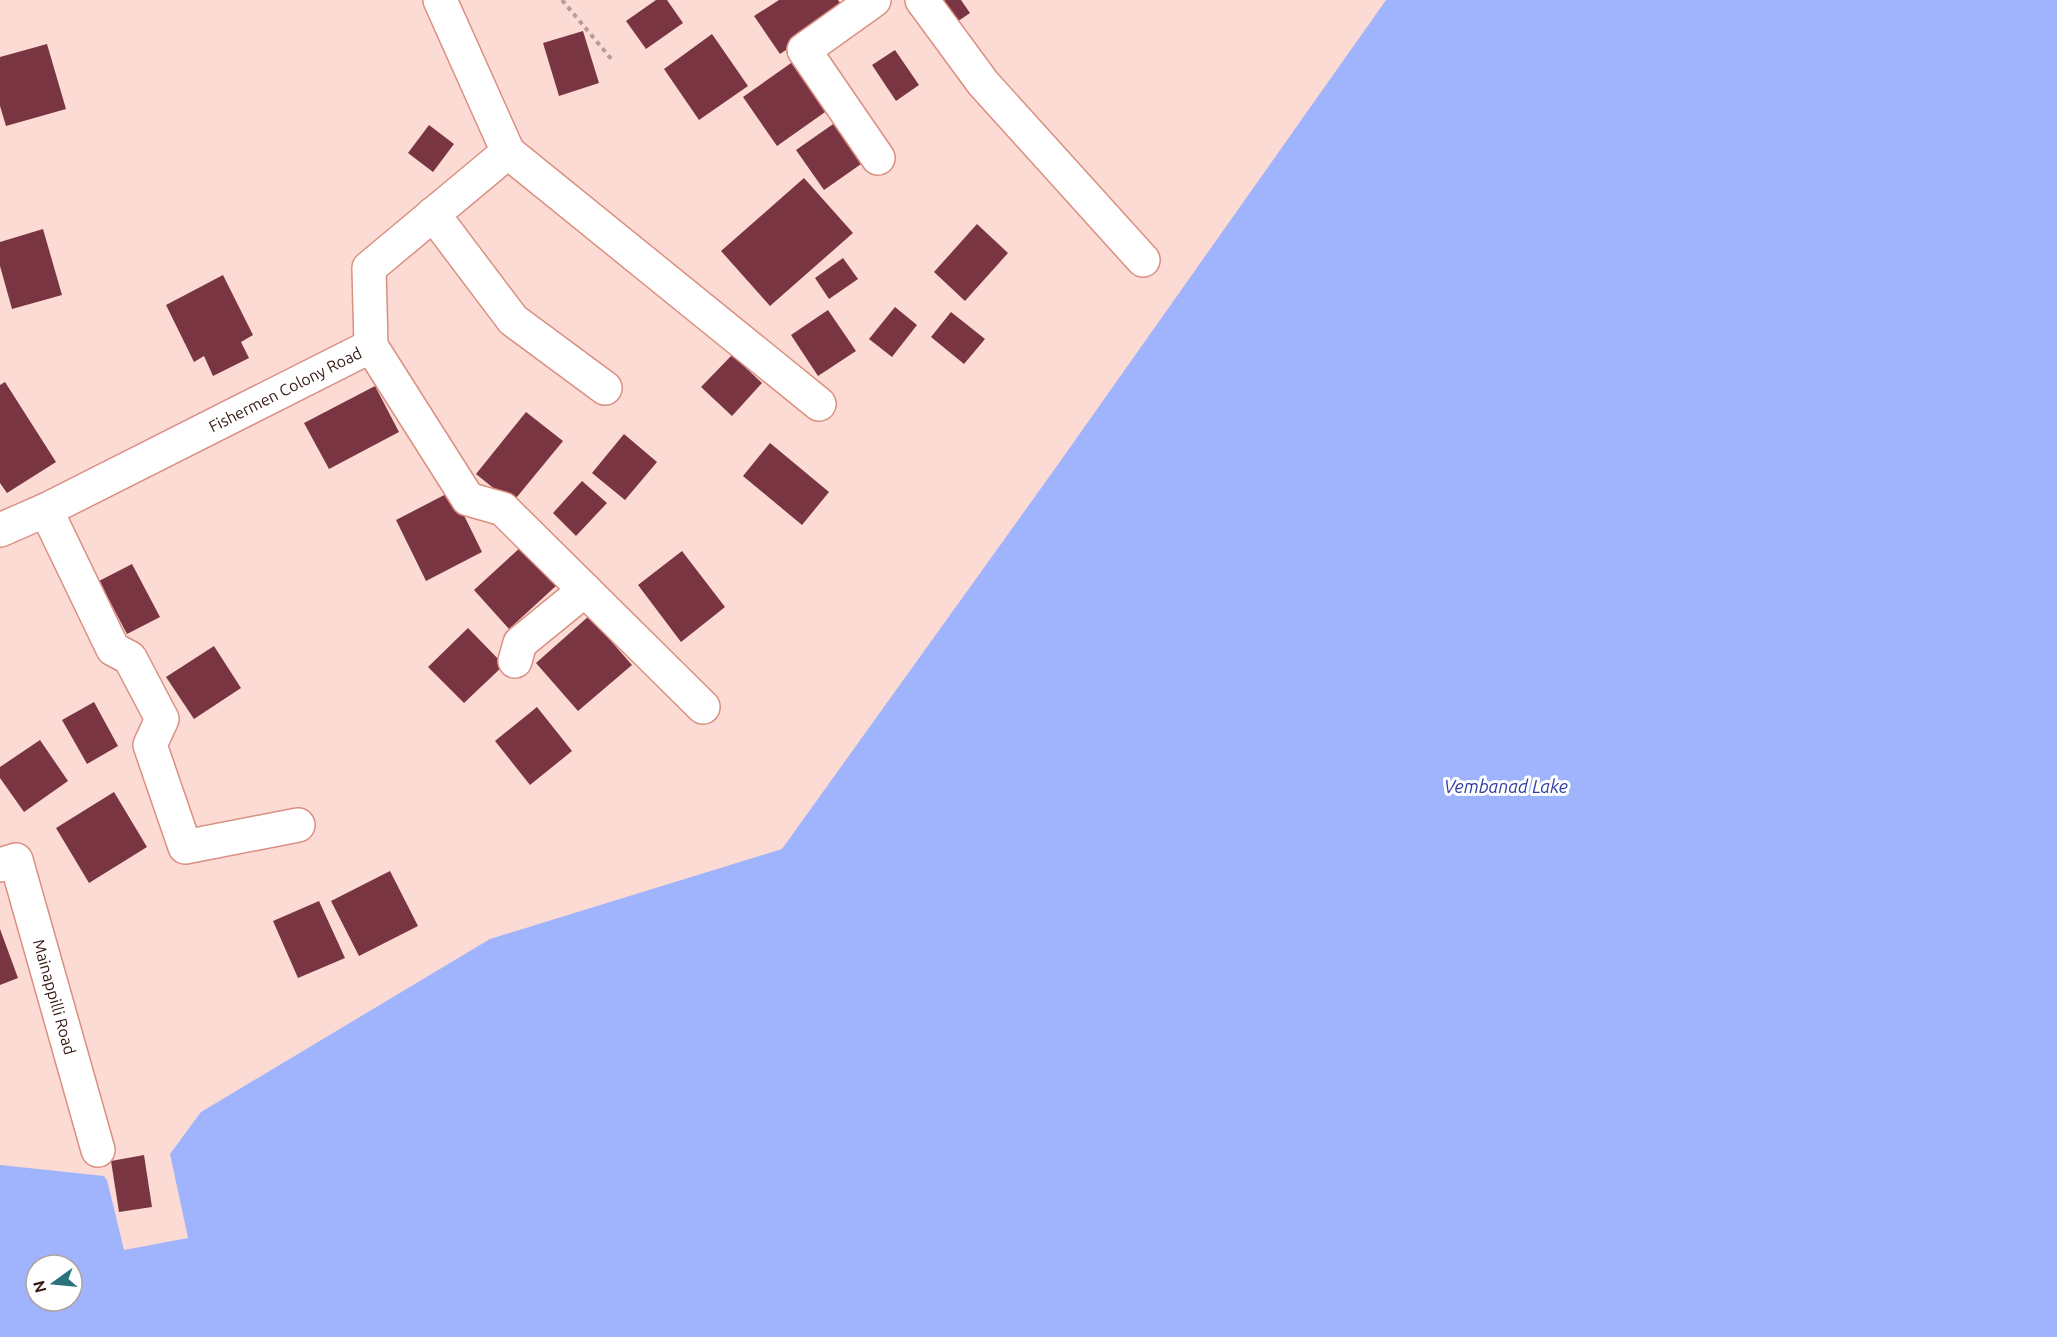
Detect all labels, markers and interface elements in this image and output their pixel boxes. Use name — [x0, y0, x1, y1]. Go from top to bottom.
street label: Fishermen Colony Road — [206, 343, 365, 435]
water label: Vembanad Lake — [1444, 776, 1568, 796]
street label: Mainappilli Road — [30, 937, 80, 1057]
north arrow — [24, 1253, 84, 1313]
text: N — [29, 1279, 50, 1295]

